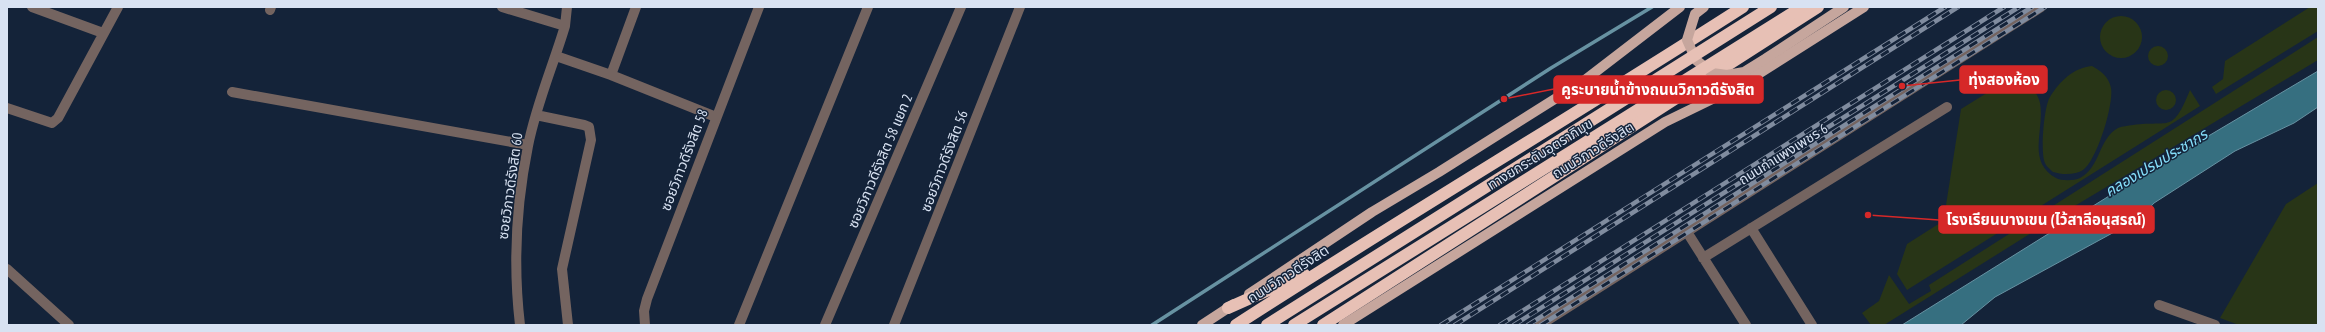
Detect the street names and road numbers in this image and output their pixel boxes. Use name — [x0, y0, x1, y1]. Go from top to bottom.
street label: ซอยวิภาวดีรังสิต 58 แยก 2 — [844, 91, 916, 231]
street label: ซอยวิภาวดีรังสิต 58 — [656, 107, 712, 213]
street label: ซอยวิภาวดีรังสิต 56 — [916, 108, 972, 214]
street label: ทางยกระดับอุตราภิมุข — [1484, 114, 1596, 194]
street label: ถนนวิภาวดีรังสิต — [1549, 118, 1637, 182]
street label: ถนนกำแพงเพชร 6 — [1735, 119, 1831, 189]
street label: ซอยวิภาวดีรังสิต 60 — [494, 132, 526, 240]
street label: ถนนวิภาวดีรังสิต — [1244, 241, 1332, 307]

